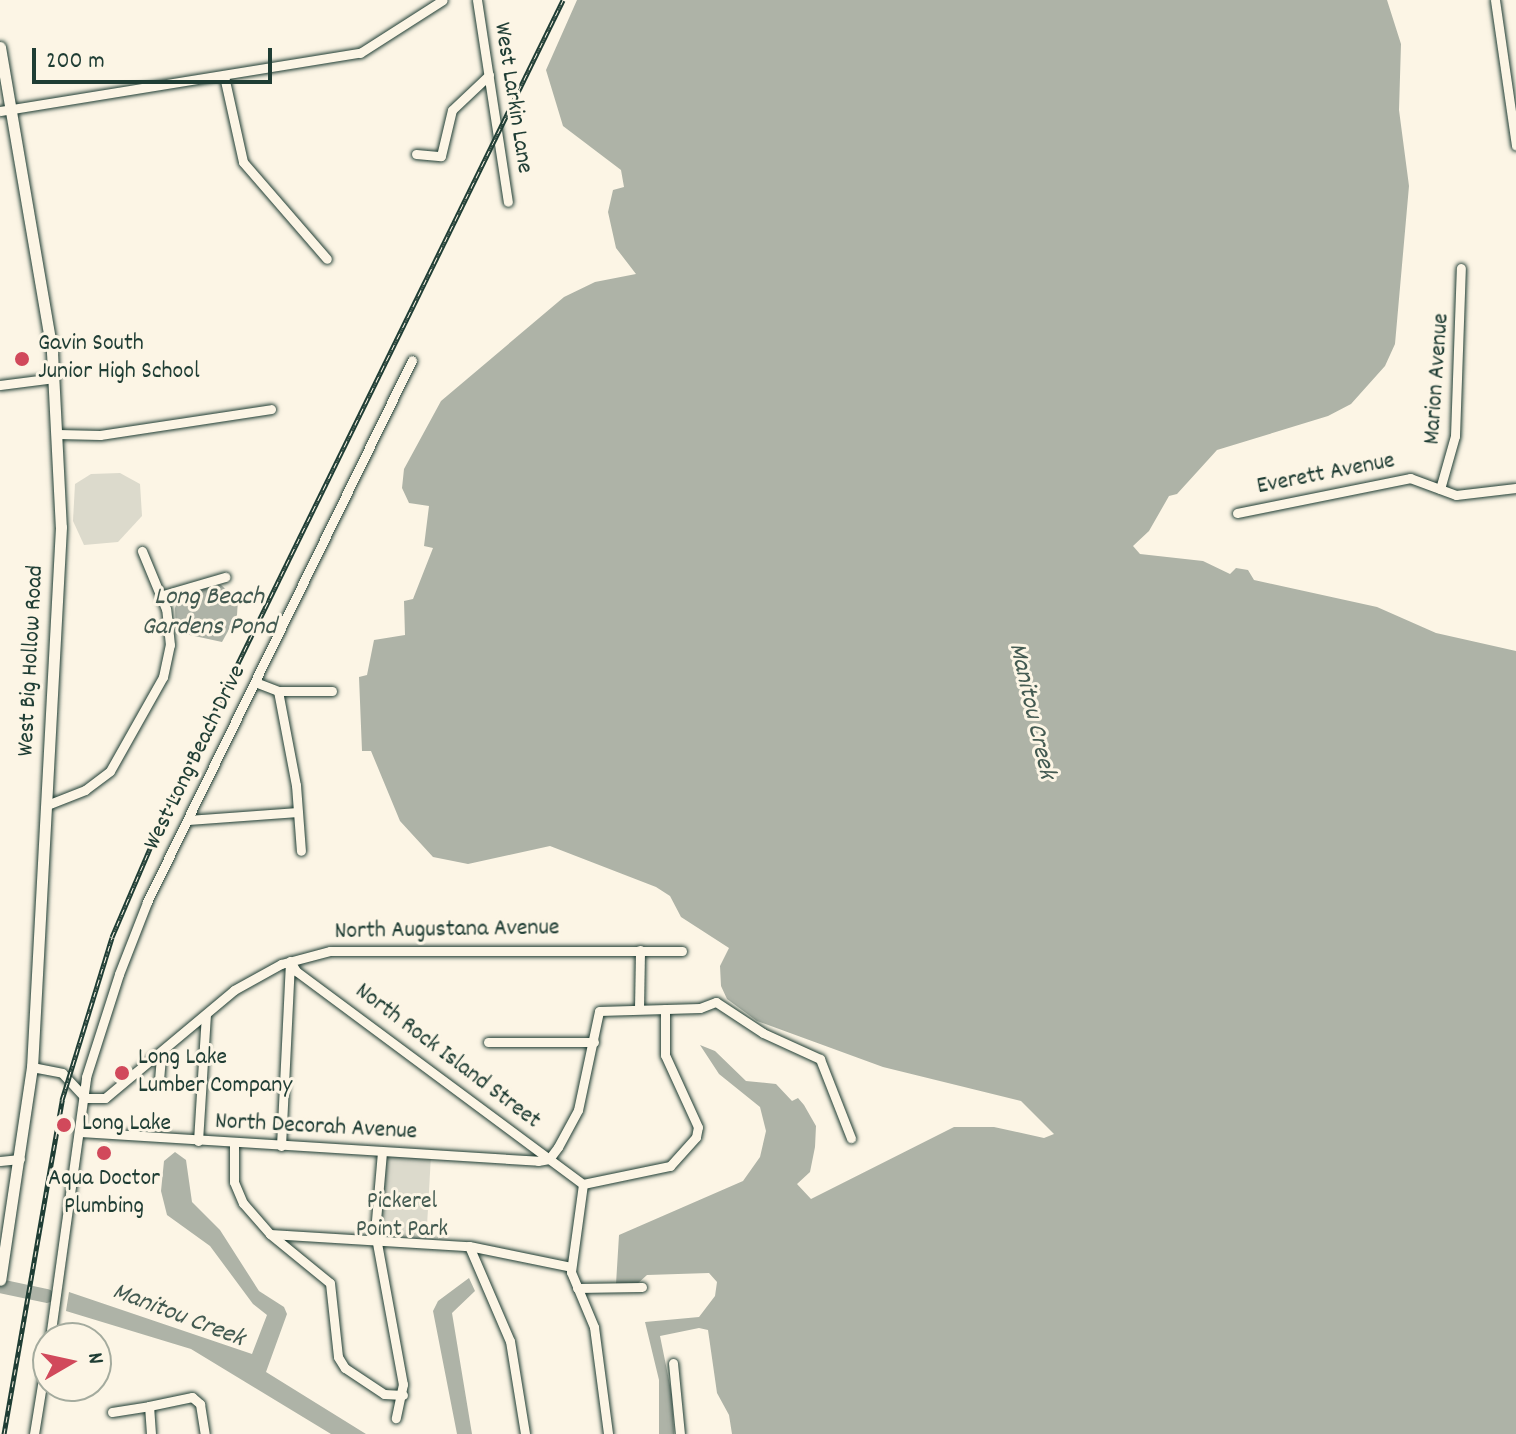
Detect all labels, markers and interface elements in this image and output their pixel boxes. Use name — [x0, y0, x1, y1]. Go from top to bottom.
street label: West Larkin Lane — [486, 21, 538, 175]
scale bar — [36, 32, 276, 82]
text: 200 m — [46, 45, 105, 79]
street label: Marion Avenue — [1419, 312, 1457, 446]
place label: Gavin South Junior High School — [38, 331, 200, 387]
marker: Gavin South Junior High School — [13, 350, 31, 368]
street label: Everett Avenue — [1255, 448, 1397, 502]
street label: West Big Hollow Road — [13, 565, 51, 757]
water label: Long Beach Gardens Pond — [141, 582, 277, 644]
water label: Manitou Creek — [1000, 640, 1062, 782]
street label: West Long Beach Drive — [139, 661, 253, 855]
street label: North Augustana Avenue — [334, 915, 560, 947]
street label: North Rock Island Street — [349, 978, 545, 1136]
place label: Long Lake Lumber Company — [138, 1045, 292, 1101]
marker: Long Lake Lumber Company — [113, 1064, 131, 1082]
street label: North Decorah Avenue — [214, 1108, 418, 1148]
place label: Long Lake — [82, 1111, 171, 1139]
marker: Long Lake — [53, 1114, 75, 1136]
marker: Aqua Doctor Plumbing — [95, 1144, 113, 1162]
place label: Aqua Doctor Plumbing — [48, 1166, 160, 1222]
park label: Pickerel Point Park — [356, 1189, 448, 1245]
water label: Manitou Creek — [108, 1277, 248, 1355]
north arrow — [32, 1322, 112, 1402]
text: N — [78, 1351, 110, 1366]

